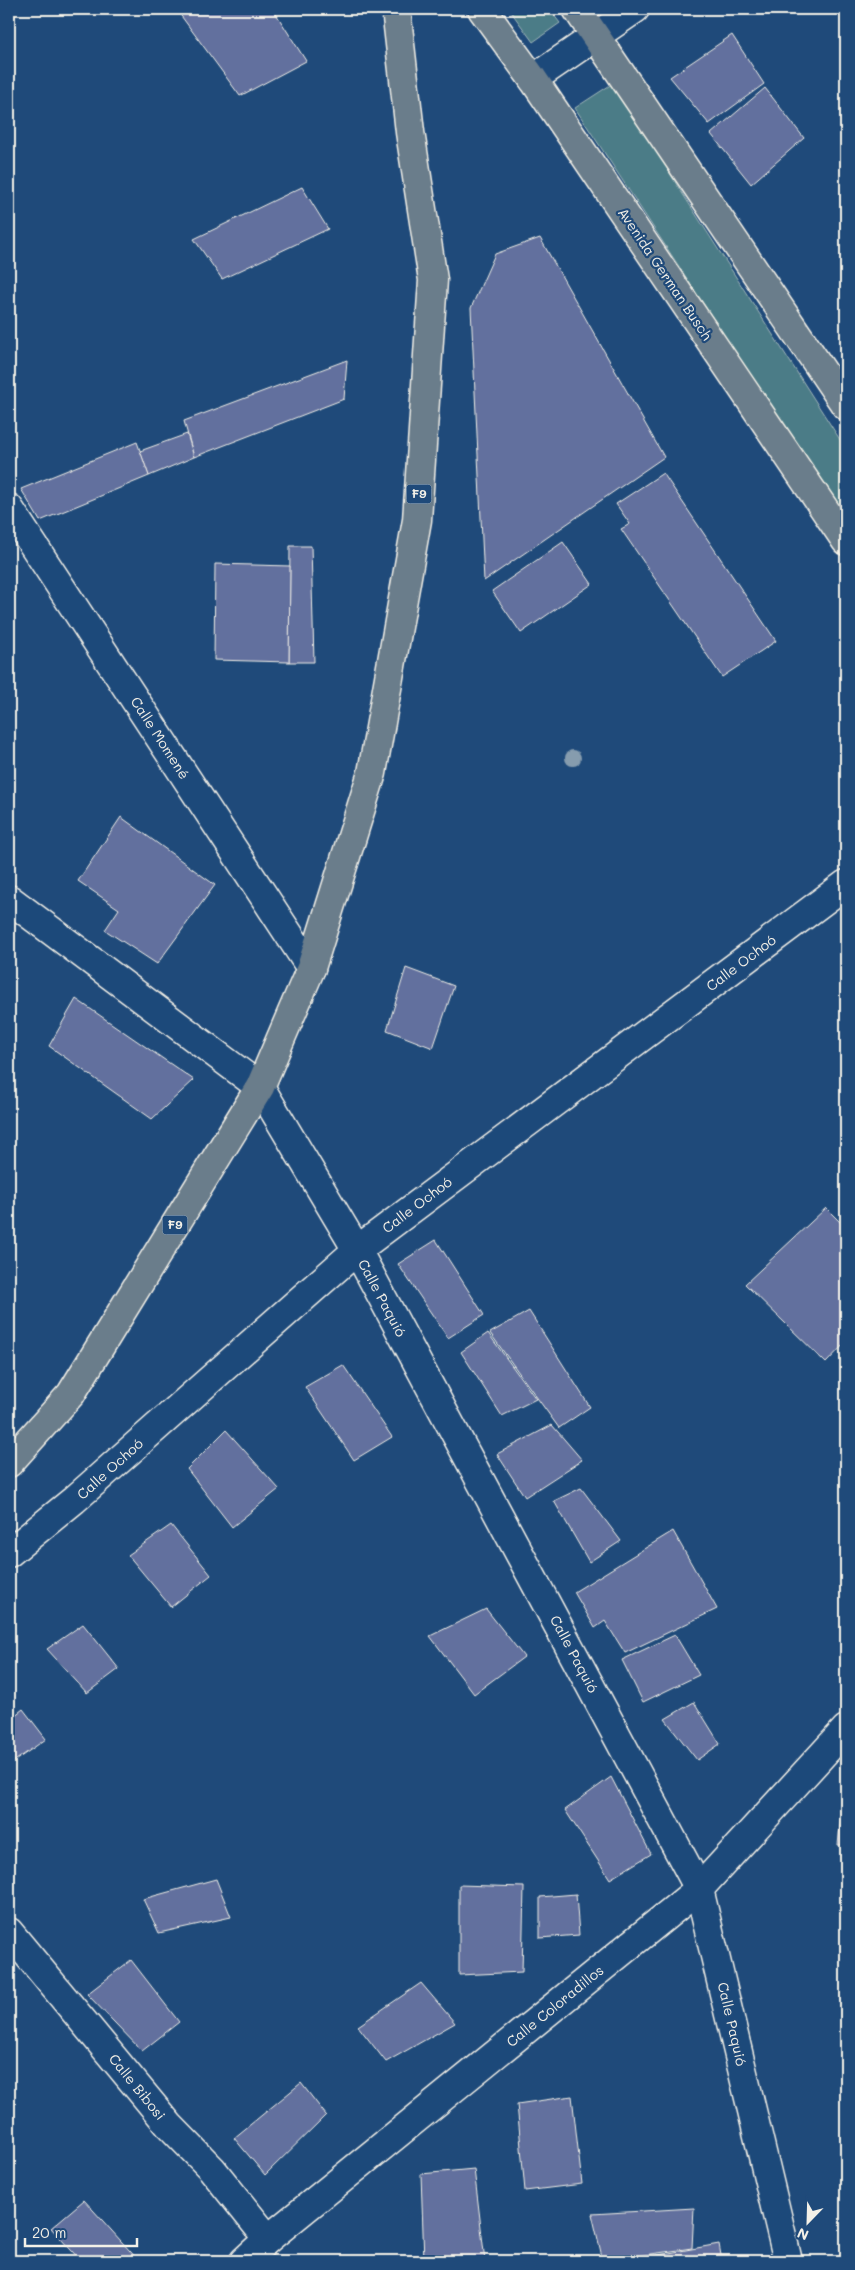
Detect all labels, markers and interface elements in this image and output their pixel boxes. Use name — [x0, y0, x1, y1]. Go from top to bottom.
street label: Avenida German Busch — [614, 204, 717, 344]
road number: F9 — [406, 484, 432, 504]
street label: Calle Momené — [127, 693, 194, 783]
street label: Calle Ochoó — [702, 930, 779, 995]
street label: Calle Ochoó — [378, 1172, 455, 1237]
road number: F9 — [162, 1216, 188, 1234]
street label: Calle Paquió — [354, 1256, 411, 1340]
street label: Calle Ochoó — [73, 1434, 147, 1503]
street label: Calle Paquió — [546, 1612, 603, 1696]
street label: Calle Coloradillos — [502, 1960, 607, 2051]
street label: Calle Paquió — [714, 1980, 751, 2068]
street label: Calle Bibosi — [105, 2050, 170, 2124]
north arrow — [782, 2198, 832, 2248]
scale bar — [25, 2215, 138, 2247]
text: 20 m — [32, 2222, 66, 2242]
text: N — [794, 2224, 811, 2245]

